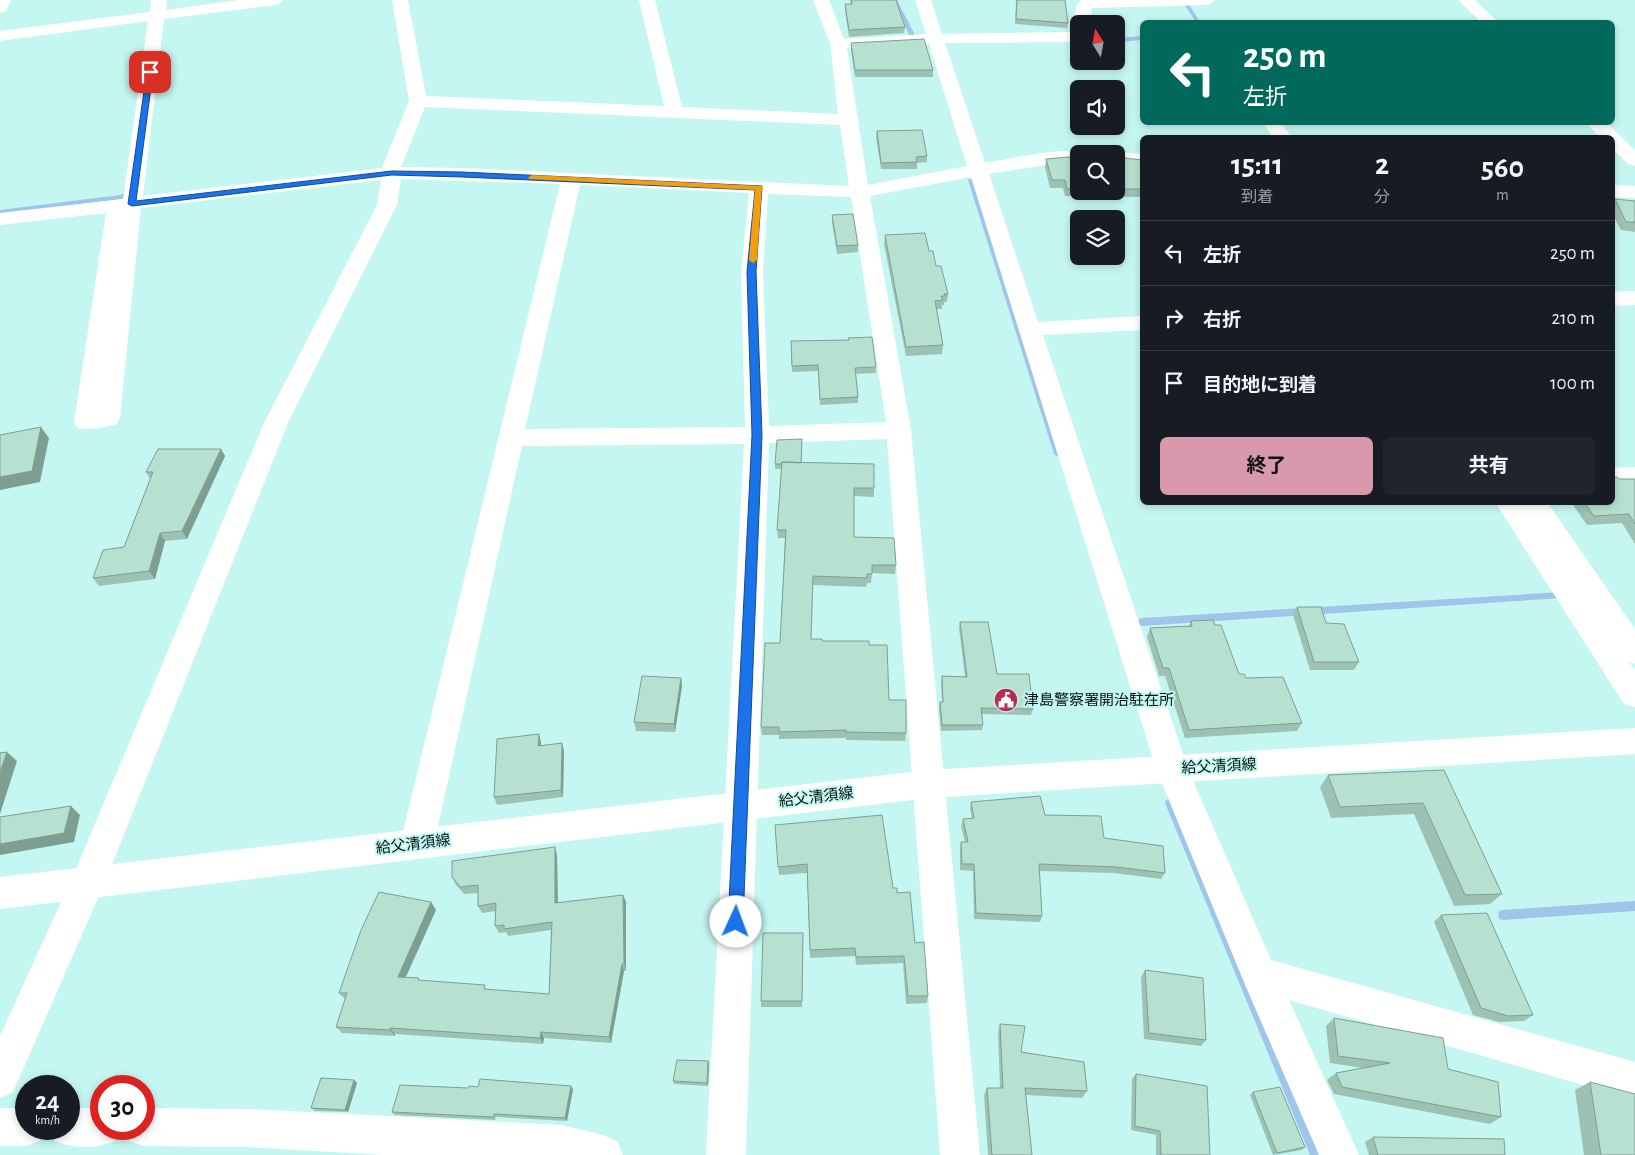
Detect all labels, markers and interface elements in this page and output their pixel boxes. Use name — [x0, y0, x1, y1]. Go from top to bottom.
north arrow — [1070, 15, 1125, 70]
map controls — [1070, 15, 1125, 265]
text: 250 m — [1243, 39, 1326, 74]
icon: left — [1160, 40, 1225, 105]
pin — [129, 51, 171, 93]
icon: arrive — [136, 58, 164, 86]
button: sound — [1070, 80, 1125, 135]
text: 左折 — [1243, 86, 1287, 108]
button: search — [1070, 145, 1125, 200]
text: 15:11 — [1231, 150, 1283, 180]
text: 2 — [1375, 150, 1389, 180]
text: 560 — [1481, 153, 1524, 183]
text: m — [1496, 187, 1509, 203]
text: 到着 — [1241, 189, 1273, 205]
text: 分 — [1374, 189, 1390, 205]
button: layers — [1070, 210, 1125, 265]
icon: left — [1160, 239, 1188, 267]
text: 250 m — [1550, 244, 1595, 263]
text: 左折 — [1203, 246, 1241, 265]
icon: right — [1160, 304, 1188, 332]
text: 210 m — [1551, 309, 1595, 328]
text: 右折 — [1203, 311, 1241, 330]
icon: arrive — [1160, 369, 1188, 397]
text: 100 m — [1550, 374, 1595, 393]
text: 目的地に到着 — [1203, 376, 1317, 395]
button: 終了 — [1160, 437, 1373, 495]
button: 共有 — [1383, 437, 1595, 495]
public building icon: 津島警察署開治駐在所 — [993, 687, 1019, 713]
place label: 津島警察署開治駐在所 — [1024, 692, 1174, 708]
street label: 給父清須線 — [1181, 755, 1257, 776]
street label: 給父清須線 — [778, 783, 854, 810]
street label: 給父清須線 — [375, 830, 451, 857]
position arrow — [709, 895, 761, 947]
speed limit sign: 30 — [90, 1075, 155, 1140]
text: 24 — [35, 1089, 60, 1114]
text: km/h — [35, 1114, 60, 1126]

